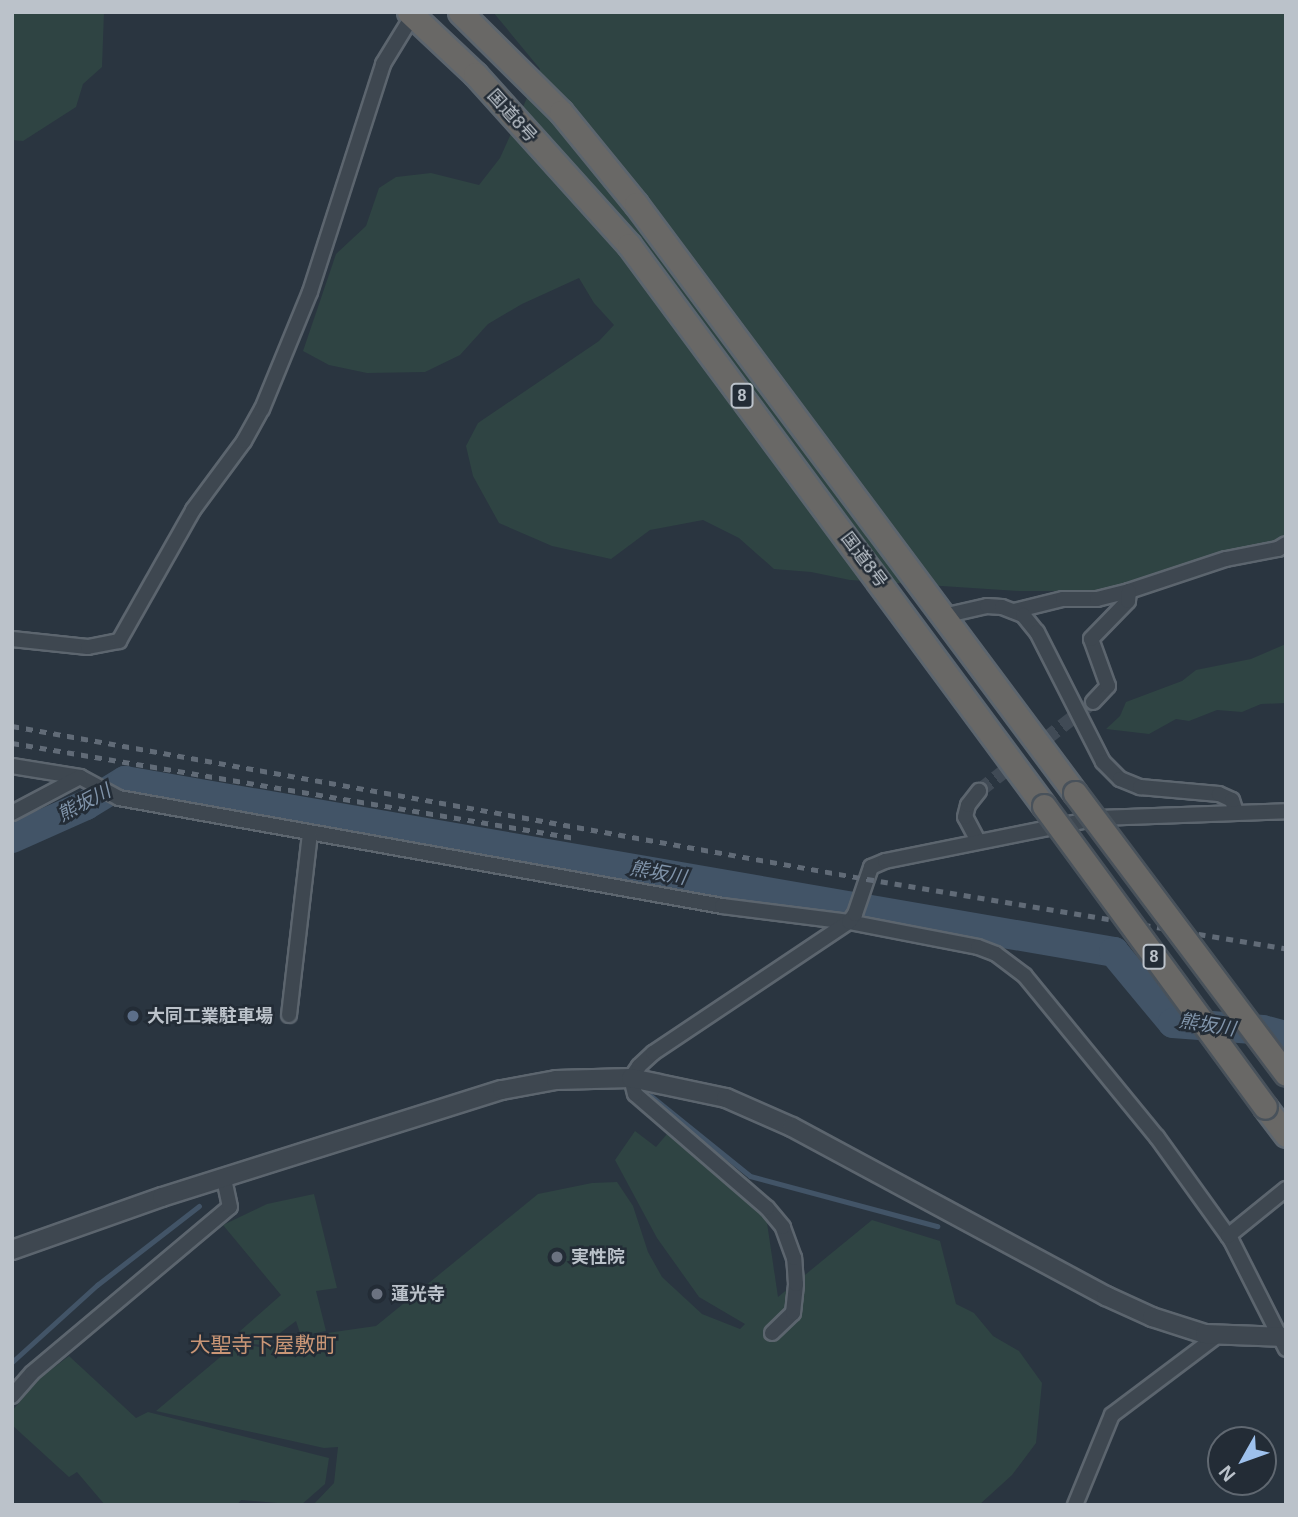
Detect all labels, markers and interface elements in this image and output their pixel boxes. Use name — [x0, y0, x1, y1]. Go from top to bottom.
street label: 国道8号 — [483, 85, 541, 147]
road number: 8 — [730, 384, 754, 408]
street label: 国道8号 — [836, 528, 892, 592]
water label: 熊坂川 — [53, 780, 115, 826]
water label: 熊坂川 — [628, 857, 688, 889]
road number: 8 — [1142, 945, 1166, 970]
place label: 大同工業駐車場 — [147, 1005, 273, 1027]
marker: 大同工業駐車場 — [125, 1008, 141, 1024]
water label: 熊坂川 — [1177, 1009, 1237, 1041]
place label: 実性院 — [571, 1246, 625, 1268]
marker: 実性院 — [549, 1249, 565, 1265]
place label: 蓮光寺 — [391, 1283, 445, 1305]
marker: 蓮光寺 — [369, 1286, 385, 1302]
district label: 大聖寺下屋敷町 — [190, 1332, 336, 1358]
north arrow — [1207, 1426, 1277, 1496]
text: N — [1215, 1462, 1240, 1486]

